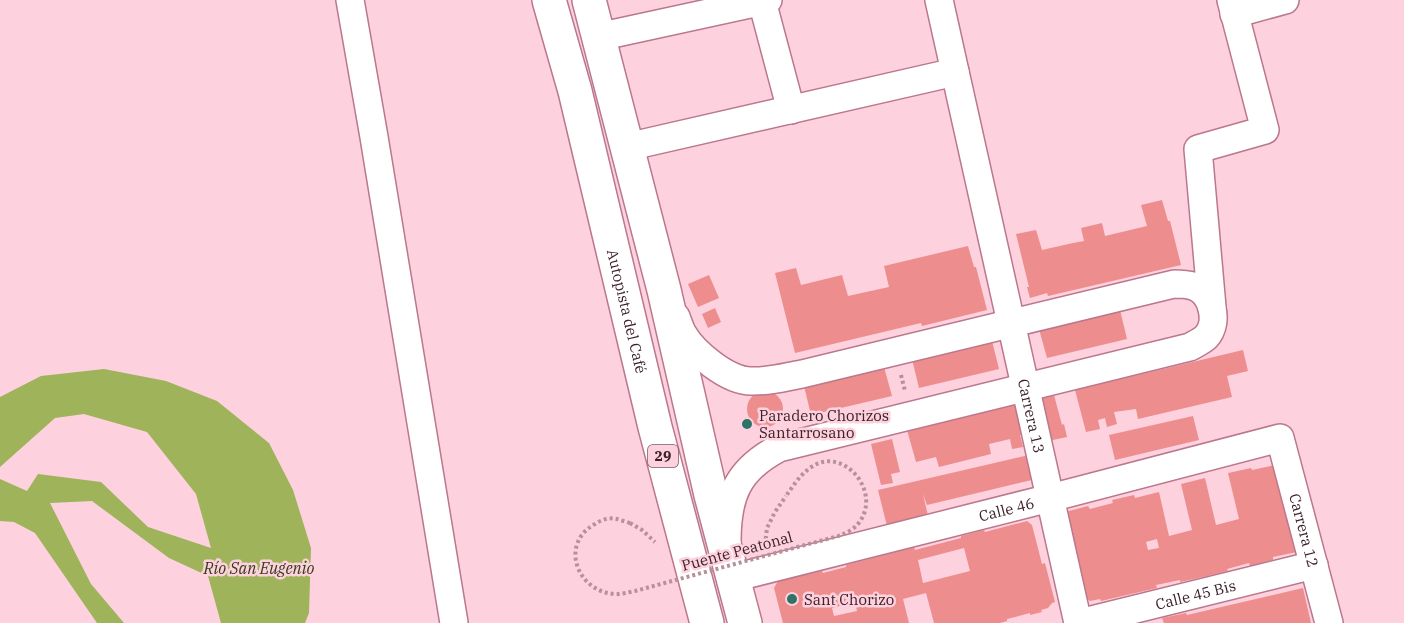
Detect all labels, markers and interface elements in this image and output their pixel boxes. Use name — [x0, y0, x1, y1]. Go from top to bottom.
street label: Autopista del Café — [603, 247, 651, 375]
street label: Carrera 13 — [1014, 377, 1049, 455]
place label: Paradero Chorizos Santarrosano — [759, 406, 889, 442]
marker: Paradero Chorizos Santarrosano — [740, 417, 754, 431]
road number: 29 — [648, 445, 678, 467]
street label: Carrera 12 — [1286, 491, 1323, 569]
street label: Calle 46 — [977, 493, 1036, 525]
street label: Puente Peatonal — [679, 527, 795, 575]
water label: Río San Eugenio — [203, 558, 314, 578]
street label: Calle 45 Bis — [1153, 575, 1238, 613]
place label: Sant Chorizo — [804, 590, 894, 609]
marker: Sant Chorizo — [785, 592, 799, 606]

